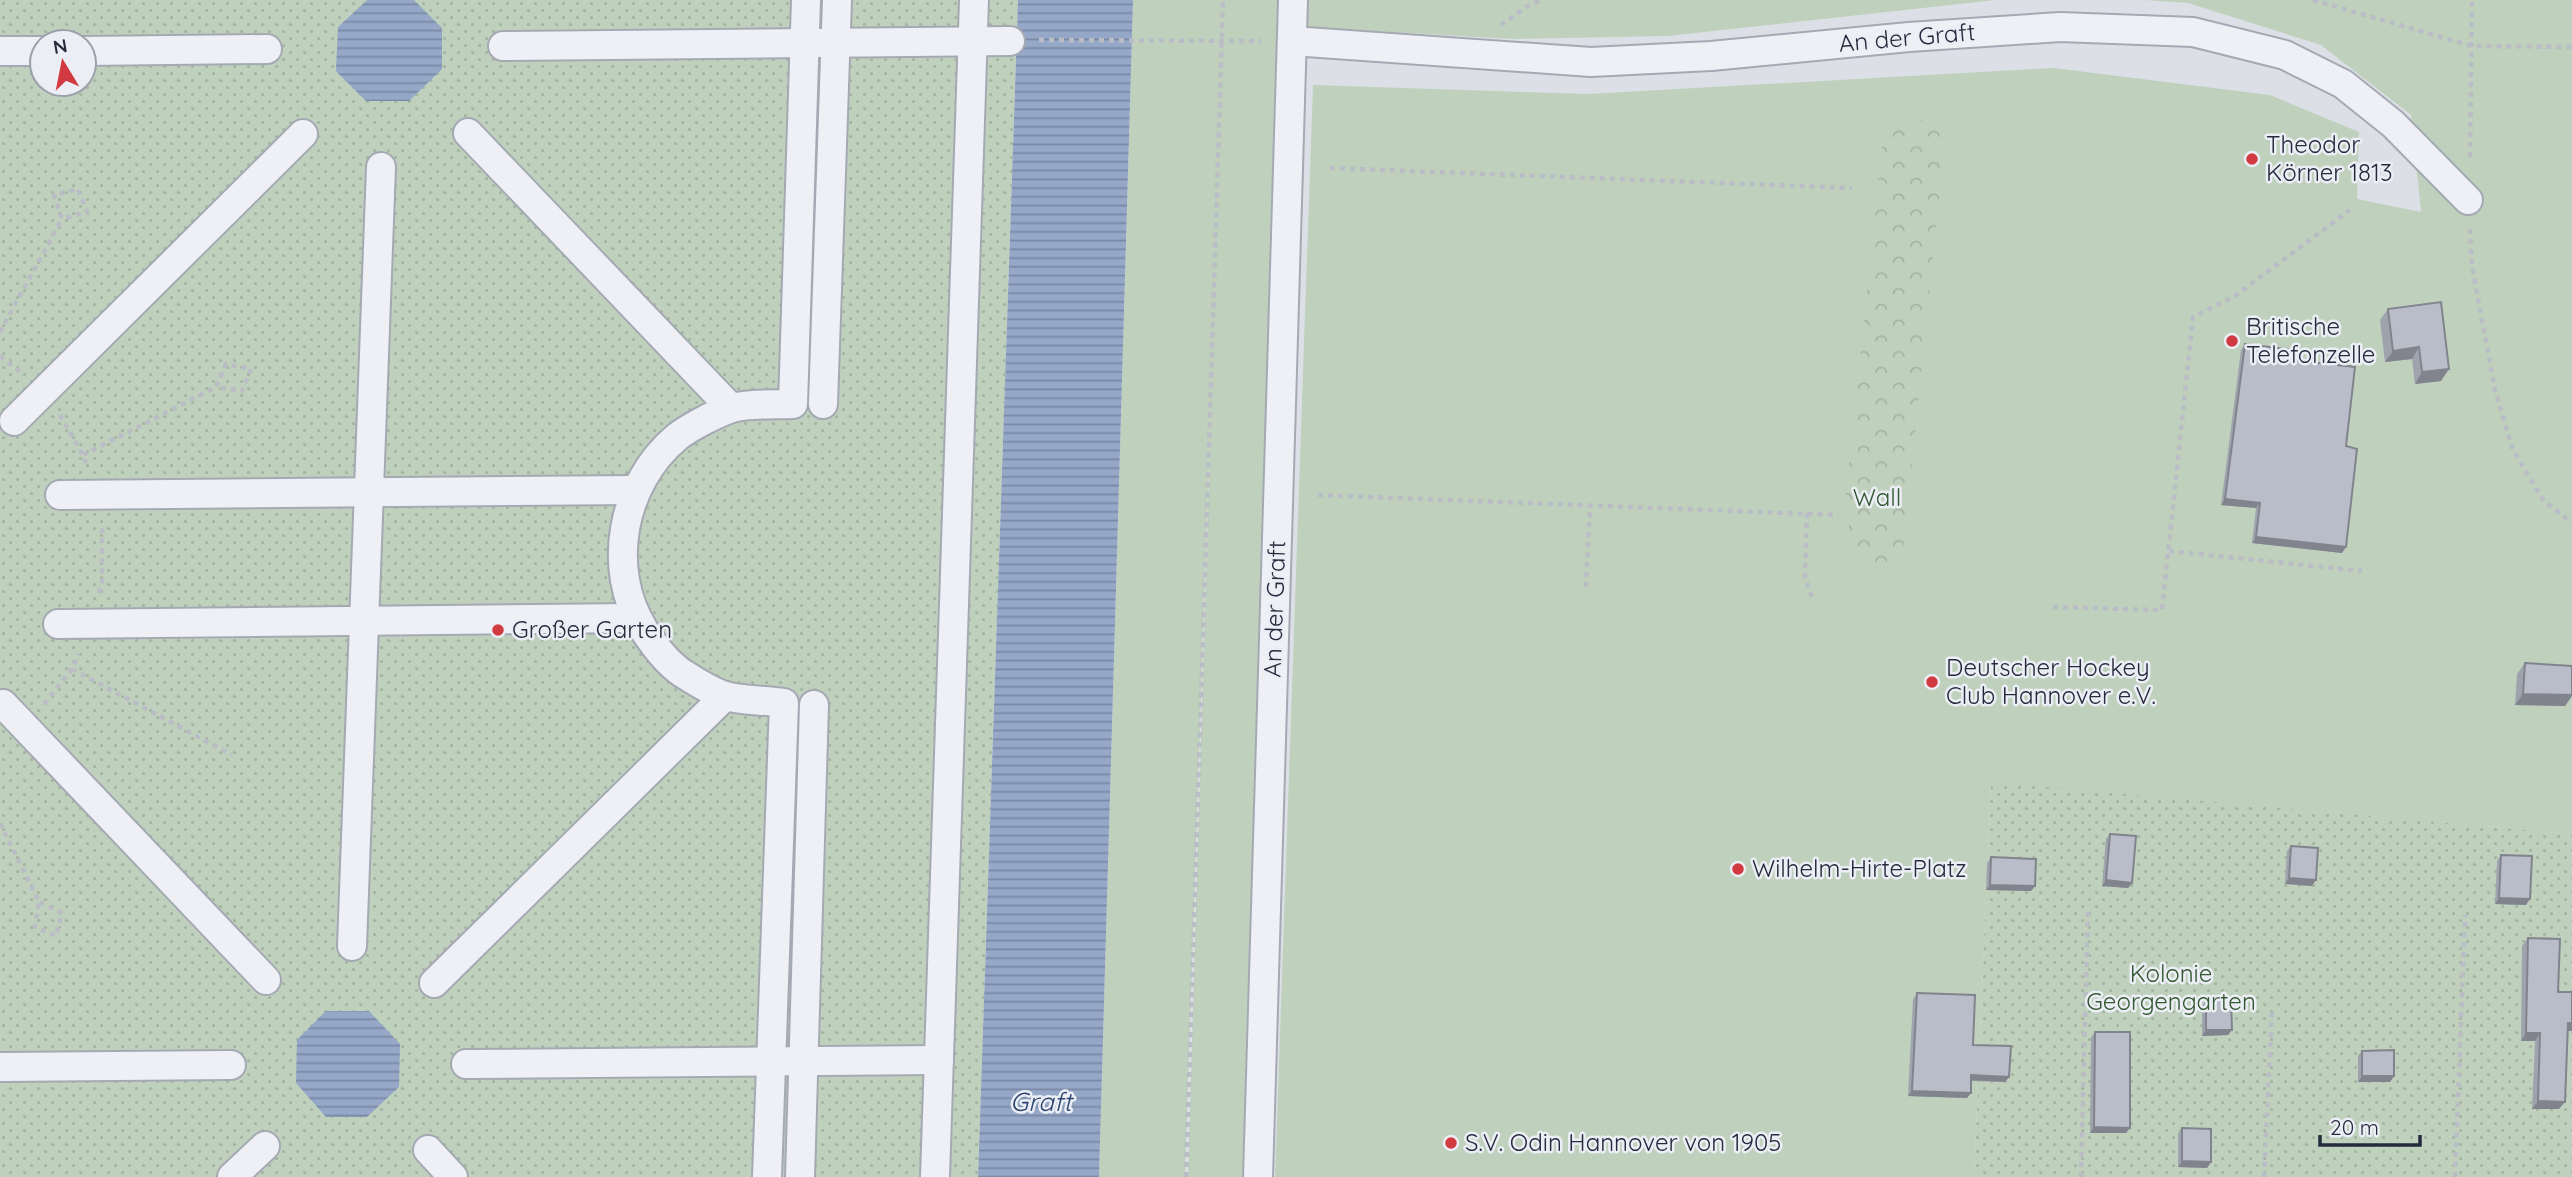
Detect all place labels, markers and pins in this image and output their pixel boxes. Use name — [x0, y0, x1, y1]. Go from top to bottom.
place label: Theodor Körner 1813 — [2266, 129, 2392, 187]
marker: Theodor Körner 1813 — [2244, 151, 2260, 167]
place label: Britische Telefonzelle — [2246, 311, 2375, 369]
marker: Britische Telefonzelle — [2224, 333, 2240, 349]
place label: Großer Garten — [512, 614, 672, 644]
marker: Großer Garten — [490, 622, 506, 638]
place label: Deutscher Hockey Club Hannover e.V. — [1946, 652, 2156, 710]
marker: Deutscher Hockey Club Hannover e.V. — [1924, 674, 1940, 690]
place label: Wilhelm-Hirte-Platz — [1752, 853, 1966, 883]
marker: Wilhelm-Hirte-Platz — [1730, 861, 1746, 877]
place label: S.V. Odin Hannover von 1905 — [1465, 1127, 1781, 1157]
marker: S.V. Odin Hannover von 1905 — [1443, 1135, 1459, 1151]

